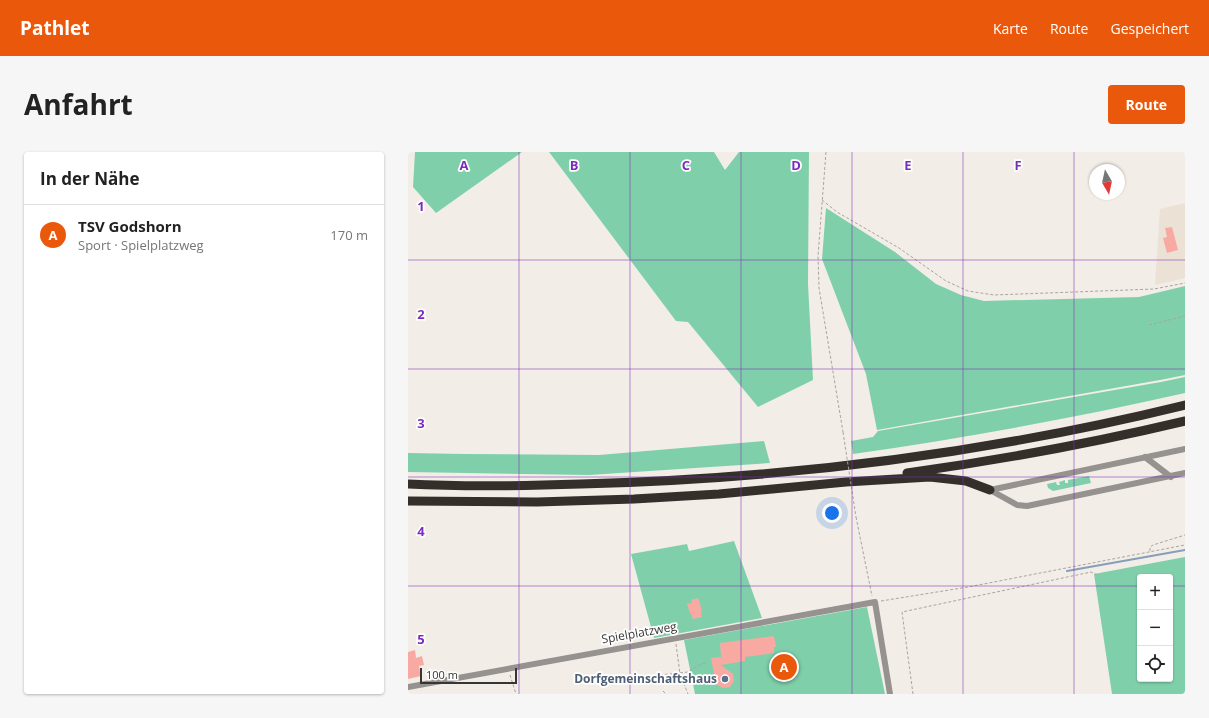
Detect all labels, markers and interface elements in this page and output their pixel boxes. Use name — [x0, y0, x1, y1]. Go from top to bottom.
text: Pathlet — [20, 15, 89, 41]
text: Karte — [993, 19, 1028, 38]
text: Route — [1050, 19, 1088, 38]
text: Gespeichert — [1110, 19, 1189, 38]
text: Anfahrt — [24, 85, 133, 123]
button: Route — [1108, 85, 1185, 124]
text: A — [460, 156, 469, 174]
text: B — [570, 156, 579, 174]
text: C — [682, 156, 690, 174]
text: D — [791, 156, 801, 174]
text: E — [904, 156, 912, 174]
text: F — [1014, 156, 1022, 174]
north arrow — [1089, 164, 1125, 200]
text: In der Nähe — [40, 167, 139, 190]
text: 1 — [417, 197, 425, 215]
text: TSV Godshorn — [78, 216, 182, 236]
text: A — [49, 226, 57, 244]
text: 170 m — [330, 226, 368, 244]
text: Sport · Spielplatzweg — [78, 236, 204, 254]
text: 2 — [417, 305, 425, 323]
text: 3 — [417, 414, 425, 432]
your location — [822, 503, 842, 523]
text: 4 — [417, 522, 425, 540]
map controls — [1137, 574, 1173, 682]
button: + — [1137, 574, 1173, 610]
button: − — [1137, 610, 1173, 646]
street label: Spielplatzweg — [600, 617, 678, 647]
text: 5 — [417, 630, 425, 648]
button: locate — [1137, 646, 1173, 682]
pin: A — [771, 652, 797, 682]
scale bar — [420, 666, 517, 685]
text: 100 m — [426, 667, 458, 682]
place label: Dorfgemeinschaftshaus — [574, 670, 717, 687]
marker: Dorfgemeinschaftshaus — [720, 674, 730, 684]

